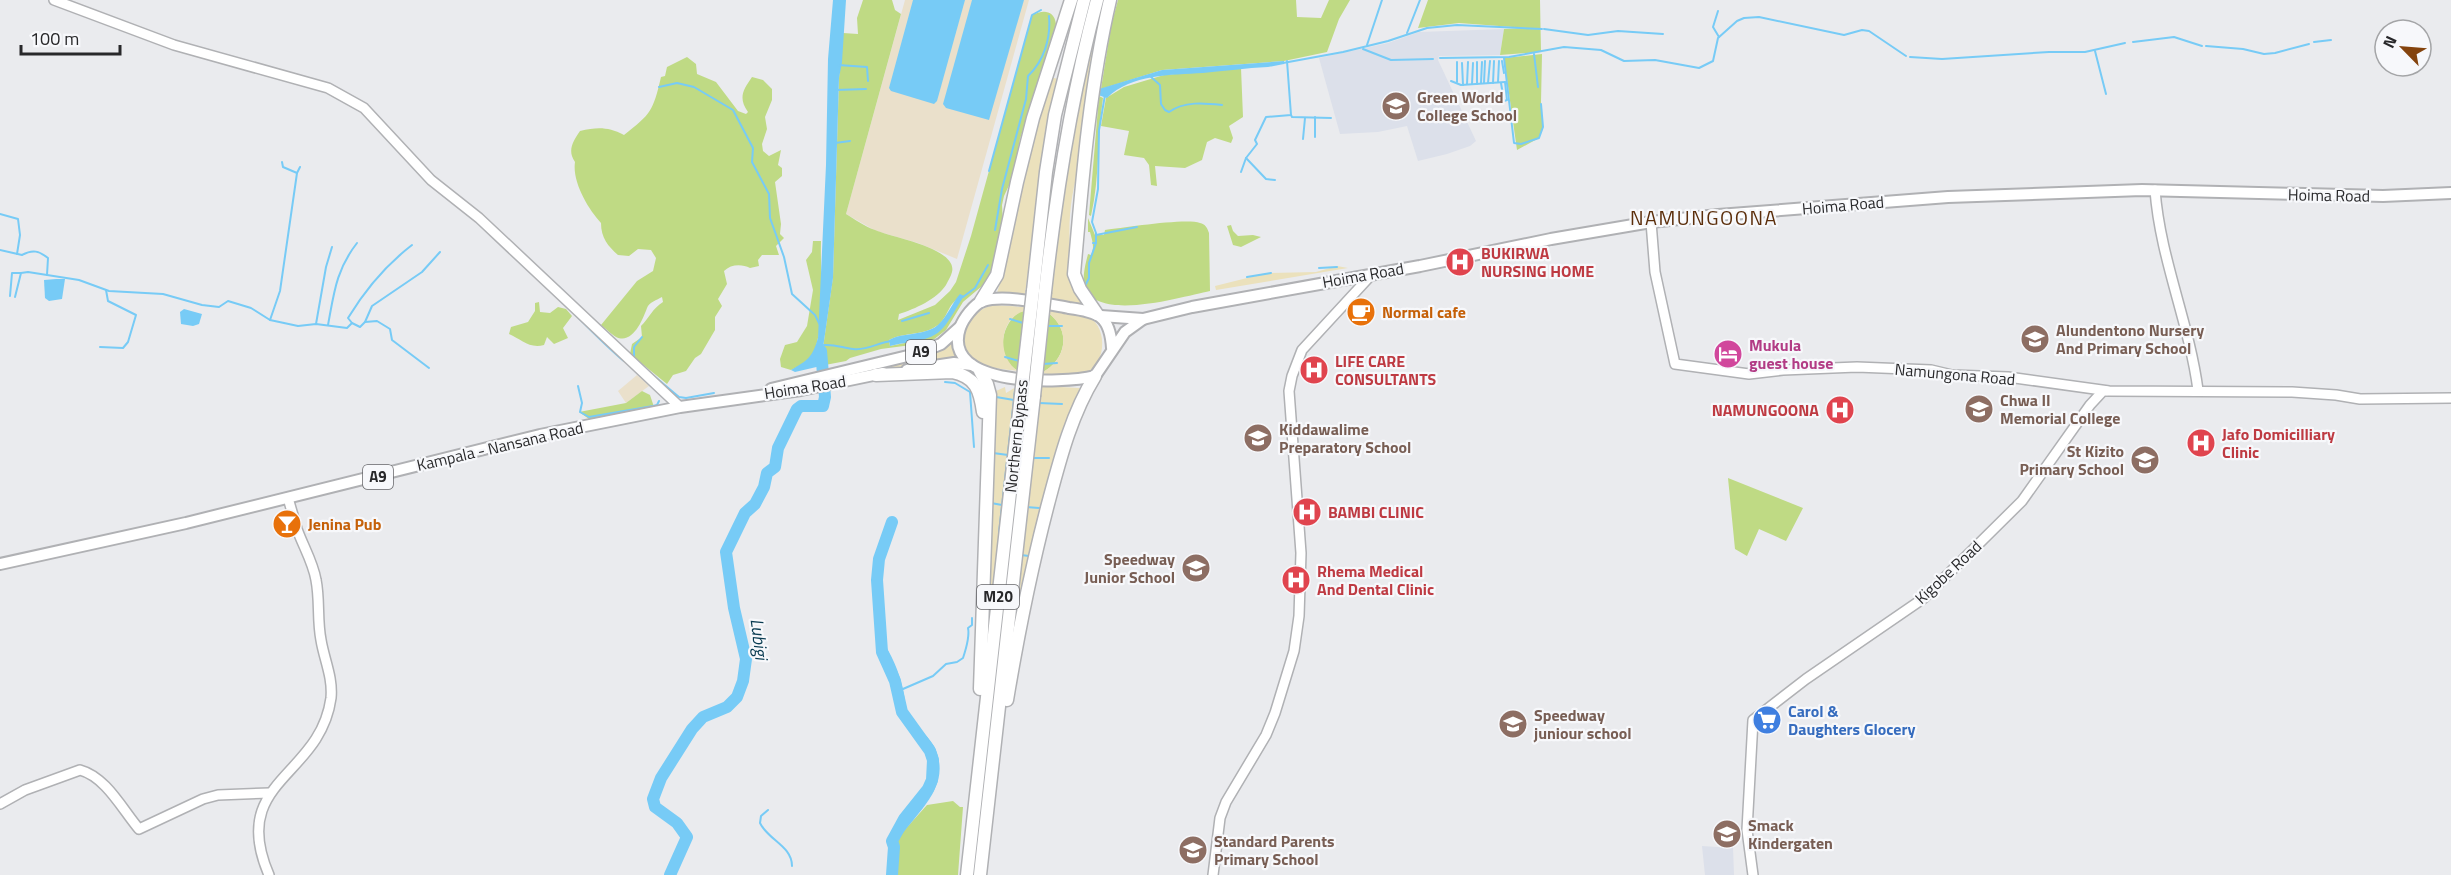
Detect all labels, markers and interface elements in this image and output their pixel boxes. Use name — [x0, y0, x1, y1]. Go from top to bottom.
scale bar — [21, 18, 120, 56]
north arrow — [2373, 18, 2433, 78]
text: 100 m — [30, 25, 79, 52]
text: N — [2376, 32, 2403, 52]
place label: Green World College School — [1417, 85, 1517, 127]
school or university icon: Green World College School — [1380, 90, 1412, 122]
street label: Hoima Road — [2288, 182, 2370, 208]
street label: Hoima Road — [1801, 189, 1885, 221]
district label: NAMUNGOONA — [1630, 202, 1778, 233]
place label: BUKIRWA NURSING HOME — [1481, 241, 1594, 283]
hospital icon: BUKIRWA NURSING HOME — [1444, 246, 1476, 278]
street label: Hoima Road — [1320, 256, 1406, 294]
cafe icon: Normal cafe — [1345, 296, 1377, 328]
place label: Normal cafe — [1382, 300, 1466, 324]
place label: Alundentono Nursery And Primary School — [2056, 318, 2204, 360]
school or university icon: Alundentono Nursery And Primary School — [2019, 323, 2051, 355]
place label: Mukula guest house — [1749, 333, 1833, 375]
hotel icon: Mukula guest house — [1712, 338, 1744, 370]
road number: A9 — [906, 340, 936, 364]
place label: LIFE CARE CONSULTANTS — [1335, 349, 1437, 391]
hospital icon: LIFE CARE CONSULTANTS — [1298, 354, 1330, 386]
street label: Namungona Road — [1894, 357, 2016, 391]
street label: Hoima Road — [763, 369, 847, 405]
street label: Northern Bypass — [998, 378, 1034, 494]
place label: Chwa II Memorial College — [2000, 388, 2120, 430]
school or university icon: Chwa II Memorial College — [1963, 393, 1995, 425]
hospital icon: NAMUNGOONA — [1824, 394, 1856, 426]
place label: NAMUNGOONA — [1712, 398, 1819, 422]
street label: Kampala - Nansana Road — [414, 415, 586, 477]
place label: Kiddawalime Preparatory School — [1279, 417, 1411, 459]
school or university icon: Kiddawalime Preparatory School — [1242, 422, 1274, 454]
place label: Jafo Domicilliary Clinic — [2222, 422, 2335, 464]
hospital icon: Jafo Domicilliary Clinic — [2185, 427, 2217, 459]
place label: St Kizito Primary School — [2019, 439, 2124, 481]
school or university icon: St Kizito Primary School — [2129, 444, 2161, 476]
road number: A9 — [363, 465, 393, 489]
hospital icon: BAMBI CLINIC — [1291, 496, 1323, 528]
place label: BAMBI CLINIC — [1328, 500, 1424, 524]
bar icon: Jenina Pub — [271, 508, 303, 540]
place label: Jenina Pub — [308, 512, 382, 536]
street label: Kigobe Road — [1909, 535, 1987, 609]
place label: Speedway Junior School — [1084, 547, 1175, 589]
school or university icon: Speedway Junior School — [1180, 552, 1212, 584]
place label: Rhema Medical And Dental Clinic — [1317, 559, 1434, 601]
hospital icon: Rhema Medical And Dental Clinic — [1280, 564, 1312, 596]
road number: M20 — [977, 585, 1019, 609]
water label: Lubigi — [744, 617, 776, 663]
place label: Carol & Daughters Glocery — [1788, 699, 1915, 741]
place label: Speedway juniour school — [1533, 703, 1632, 745]
supermarket icon: Carol & Daughters Glocery — [1751, 704, 1783, 736]
school or university icon: Speedway juniour school — [1497, 708, 1529, 740]
place label: Smack Kindergaten — [1748, 813, 1833, 855]
school or university icon: Smack Kindergaten — [1711, 818, 1743, 850]
place label: Standard Parents Primary School — [1214, 829, 1335, 871]
school or university icon: Standard Parents Primary School — [1177, 834, 1209, 866]

